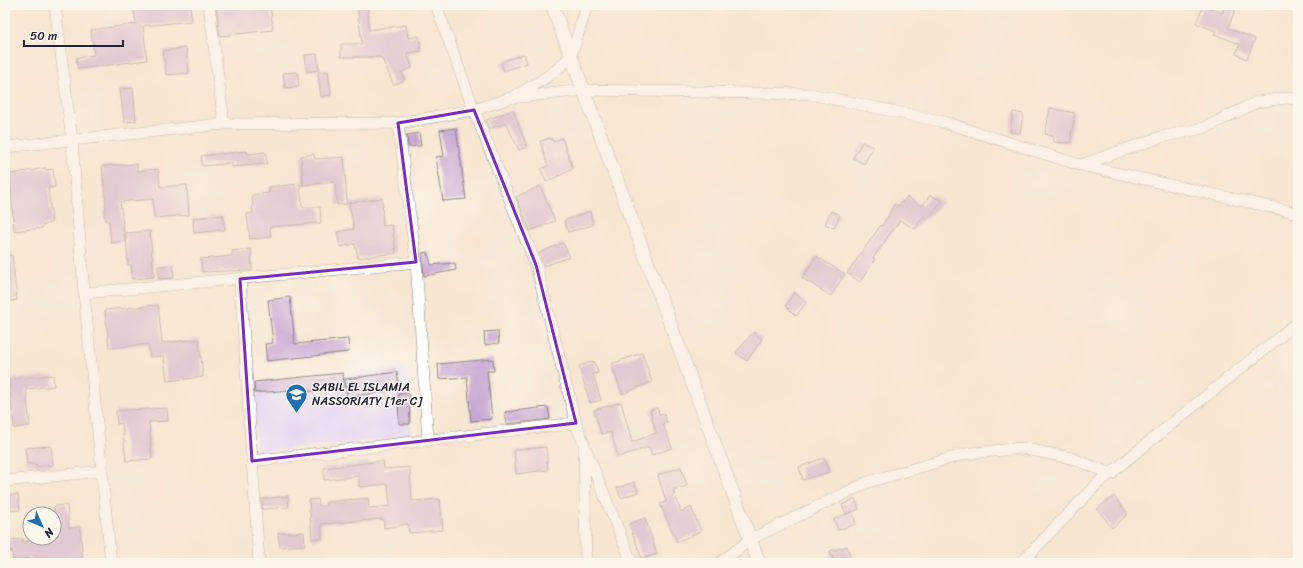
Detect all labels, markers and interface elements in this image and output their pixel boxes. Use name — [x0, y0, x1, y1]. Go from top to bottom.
scale bar — [24, 22, 123, 48]
text: 50 m — [30, 25, 57, 47]
place label: SABIL EL ISLAMIA NASSORIATY [1er C] — [312, 376, 423, 412]
school or university icon: SABIL EL ISLAMIA NASSORIATY [1er C] — [283, 381, 309, 414]
north arrow — [22, 506, 62, 546]
text: N — [39, 523, 59, 542]

